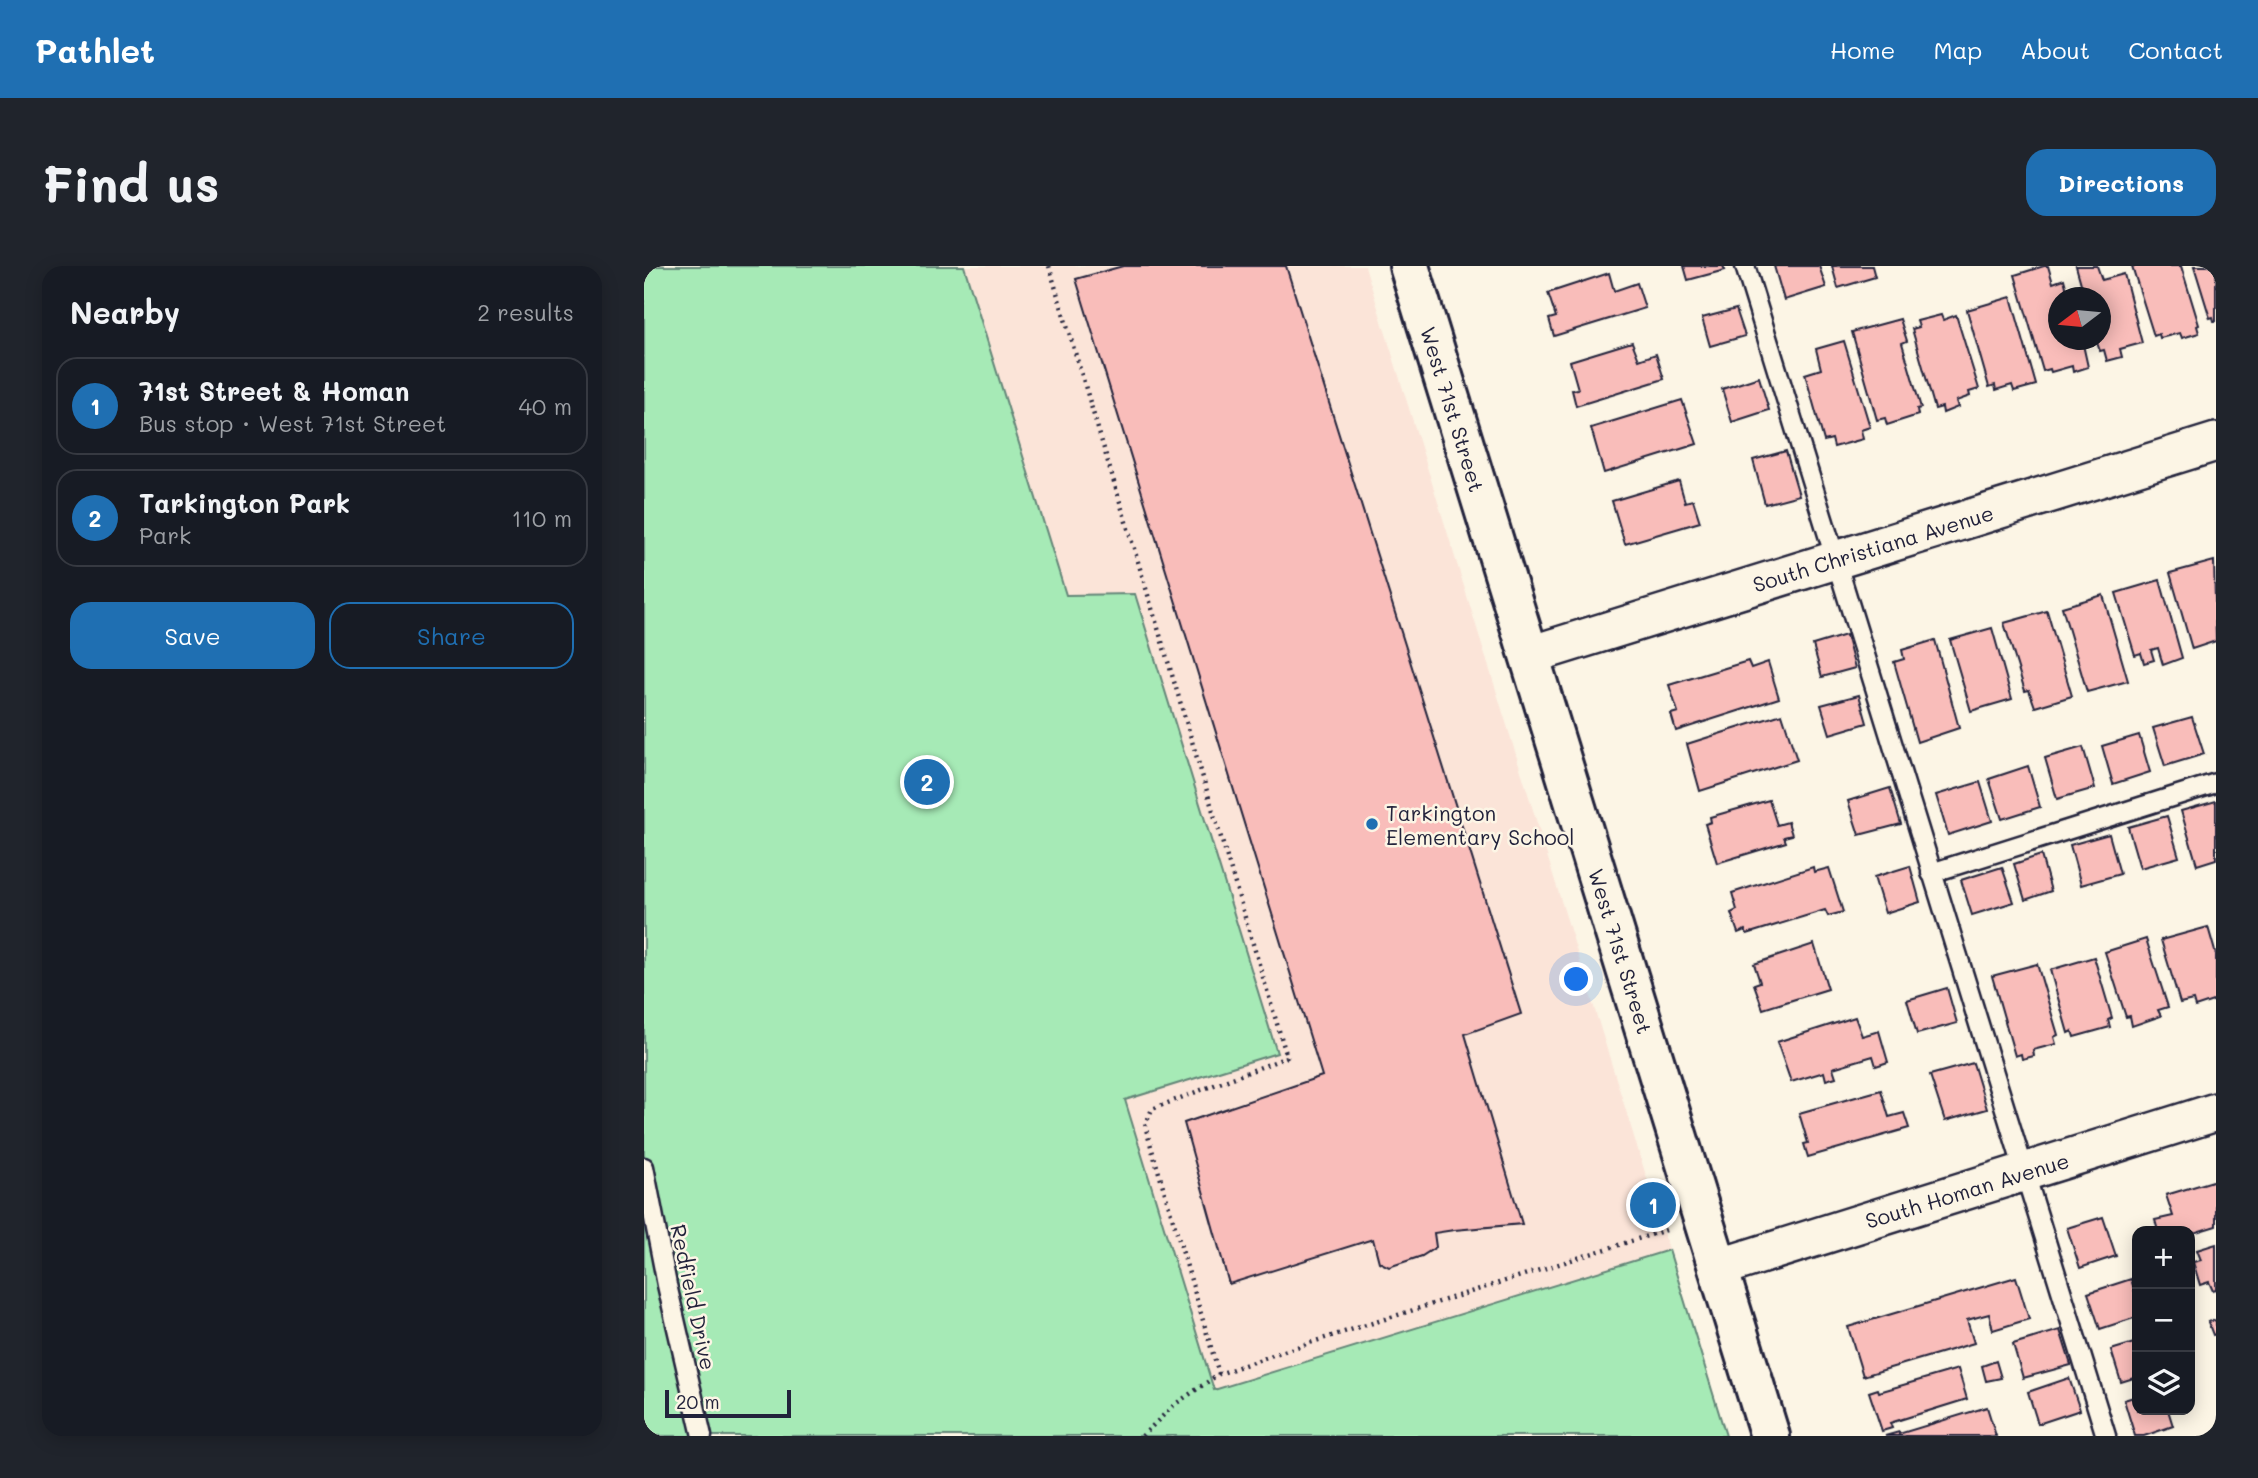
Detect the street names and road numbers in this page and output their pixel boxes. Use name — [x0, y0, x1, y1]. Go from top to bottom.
street label: West 71st Street — [1415, 323, 1491, 495]
street label: South Christiana Avenue — [1749, 498, 1997, 598]
street label: West 71st Street — [1583, 865, 1659, 1037]
street label: South Homan Avenue — [1862, 1146, 2072, 1234]
street label: Redfield Drive — [665, 1222, 723, 1372]

